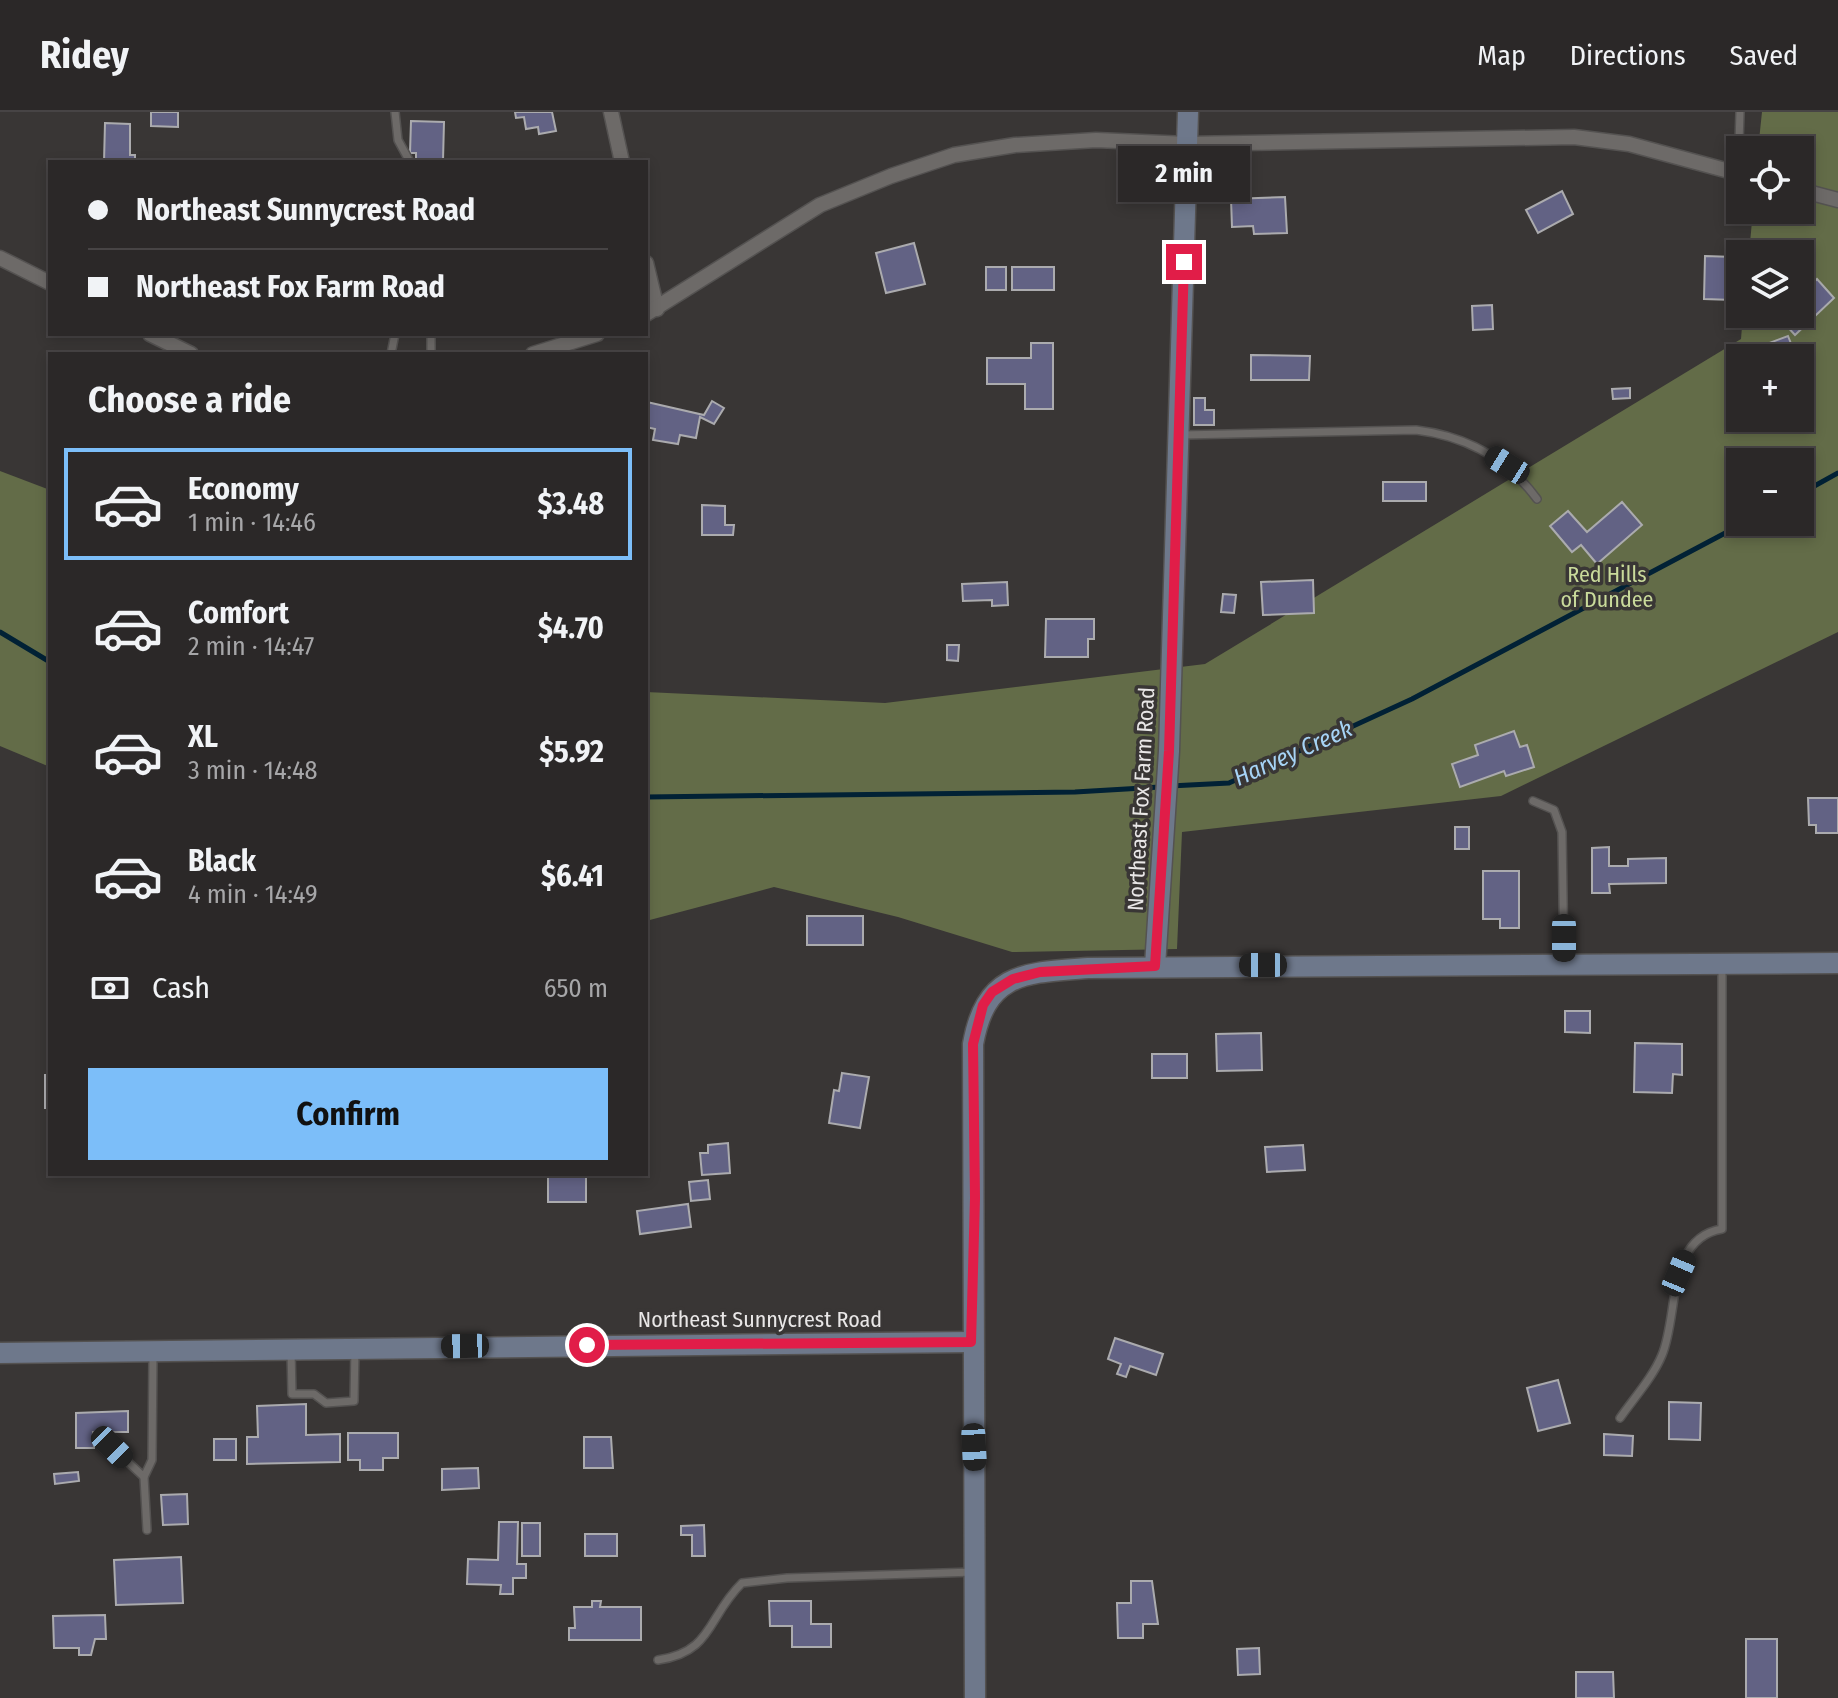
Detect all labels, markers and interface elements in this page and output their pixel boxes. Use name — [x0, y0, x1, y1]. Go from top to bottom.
text: Ridey — [40, 32, 129, 78]
text: Map — [1477, 39, 1526, 72]
text: Directions — [1570, 39, 1686, 72]
text: Saved — [1730, 39, 1798, 72]
map controls — [1726, 136, 1814, 536]
button: locate — [1726, 136, 1814, 224]
callout: 2 min — [1118, 146, 1250, 202]
text: 2 min — [1155, 158, 1213, 189]
text: Northeast Sunnycrest Road — [136, 192, 475, 228]
button: layers — [1726, 240, 1814, 328]
route end — [1166, 244, 1202, 280]
text: Northeast Fox Farm Road — [136, 269, 445, 305]
button: + — [1726, 344, 1814, 432]
text: Choose a ride — [88, 378, 291, 422]
car — [1480, 442, 1534, 488]
button: − — [1726, 448, 1814, 536]
icon: car — [92, 468, 164, 540]
text: Economy — [188, 471, 299, 507]
text: $3.48 — [537, 486, 604, 522]
text: 1 min · 14:46 — [188, 507, 316, 538]
park label: Red Hills of Dundee — [1561, 561, 1653, 613]
icon: car — [92, 592, 164, 664]
text: Comfort — [188, 595, 289, 631]
text: $4.70 — [538, 610, 604, 646]
text: 2 min · 14:47 — [188, 631, 314, 662]
street label: Northeast Fox Farm Road — [1122, 686, 1160, 912]
water label: Harvey Creek — [1229, 714, 1357, 792]
icon: car — [92, 716, 164, 788]
text: XL — [188, 719, 218, 755]
text: $5.92 — [539, 734, 604, 770]
text: 3 min · 14:48 — [188, 755, 318, 786]
icon: car — [92, 840, 164, 912]
text: Black — [188, 843, 256, 879]
text: $6.41 — [541, 858, 604, 894]
text: 4 min · 14:49 — [188, 879, 318, 910]
car — [1552, 914, 1576, 962]
car — [1239, 953, 1287, 977]
icon: cash — [88, 966, 132, 1010]
text: Cash — [152, 970, 210, 1006]
text: 650 m — [544, 973, 608, 1004]
button: Confirm — [88, 1068, 608, 1160]
car — [1659, 1246, 1699, 1300]
street label: Northeast Sunnycrest Road — [638, 1306, 882, 1333]
route start — [569, 1327, 605, 1363]
car — [441, 1334, 489, 1358]
car — [87, 1422, 137, 1472]
car — [961, 1422, 987, 1472]

